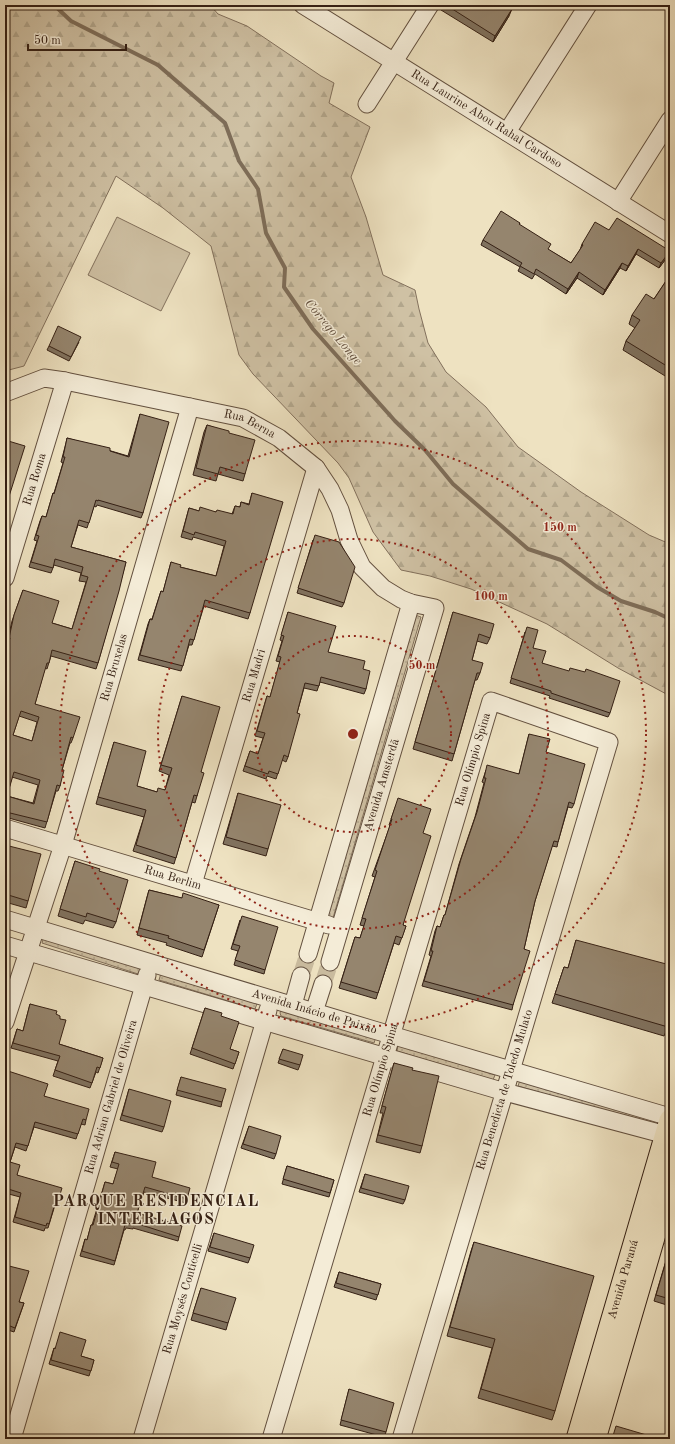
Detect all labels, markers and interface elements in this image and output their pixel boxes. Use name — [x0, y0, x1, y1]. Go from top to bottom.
scale bar — [28, 26, 126, 52]
text: 50 m — [34, 34, 61, 47]
street label: Rua Laurine Abou Rahal Cardoso — [409, 68, 564, 171]
water label: Córrego Longe — [302, 297, 364, 367]
street label: Rua Berna — [223, 408, 277, 441]
street label: Rua Roma — [21, 452, 49, 507]
text: 150 m — [543, 521, 577, 534]
text: 100 m — [474, 591, 508, 603]
street label: Rua Bruxelas — [99, 632, 130, 703]
street label: Rua Madri — [241, 648, 268, 704]
text: 50 m — [409, 659, 436, 672]
street label: Rua Olímpio Spina — [454, 711, 493, 808]
centre of rings — [346, 727, 360, 741]
street label: Avenida Amsterdã — [362, 737, 402, 833]
street label: Rua Berlim — [143, 864, 203, 893]
street label: Avenida Inácio de Paixão — [250, 988, 378, 1037]
street label: Rua Benedicta de Toledo Mulato — [475, 1008, 535, 1172]
street label: Rua Adrian Gabriel de Oliveira — [83, 1018, 140, 1176]
street label: Rua Olímpio Spina — [361, 1022, 401, 1118]
district label: PARQUE RESIDENCIAL INTERLAGOS — [53, 1194, 259, 1228]
street label: Avenida Paraná — [606, 1239, 641, 1321]
street label: Rua Moysés Conticelli — [161, 1242, 205, 1356]

